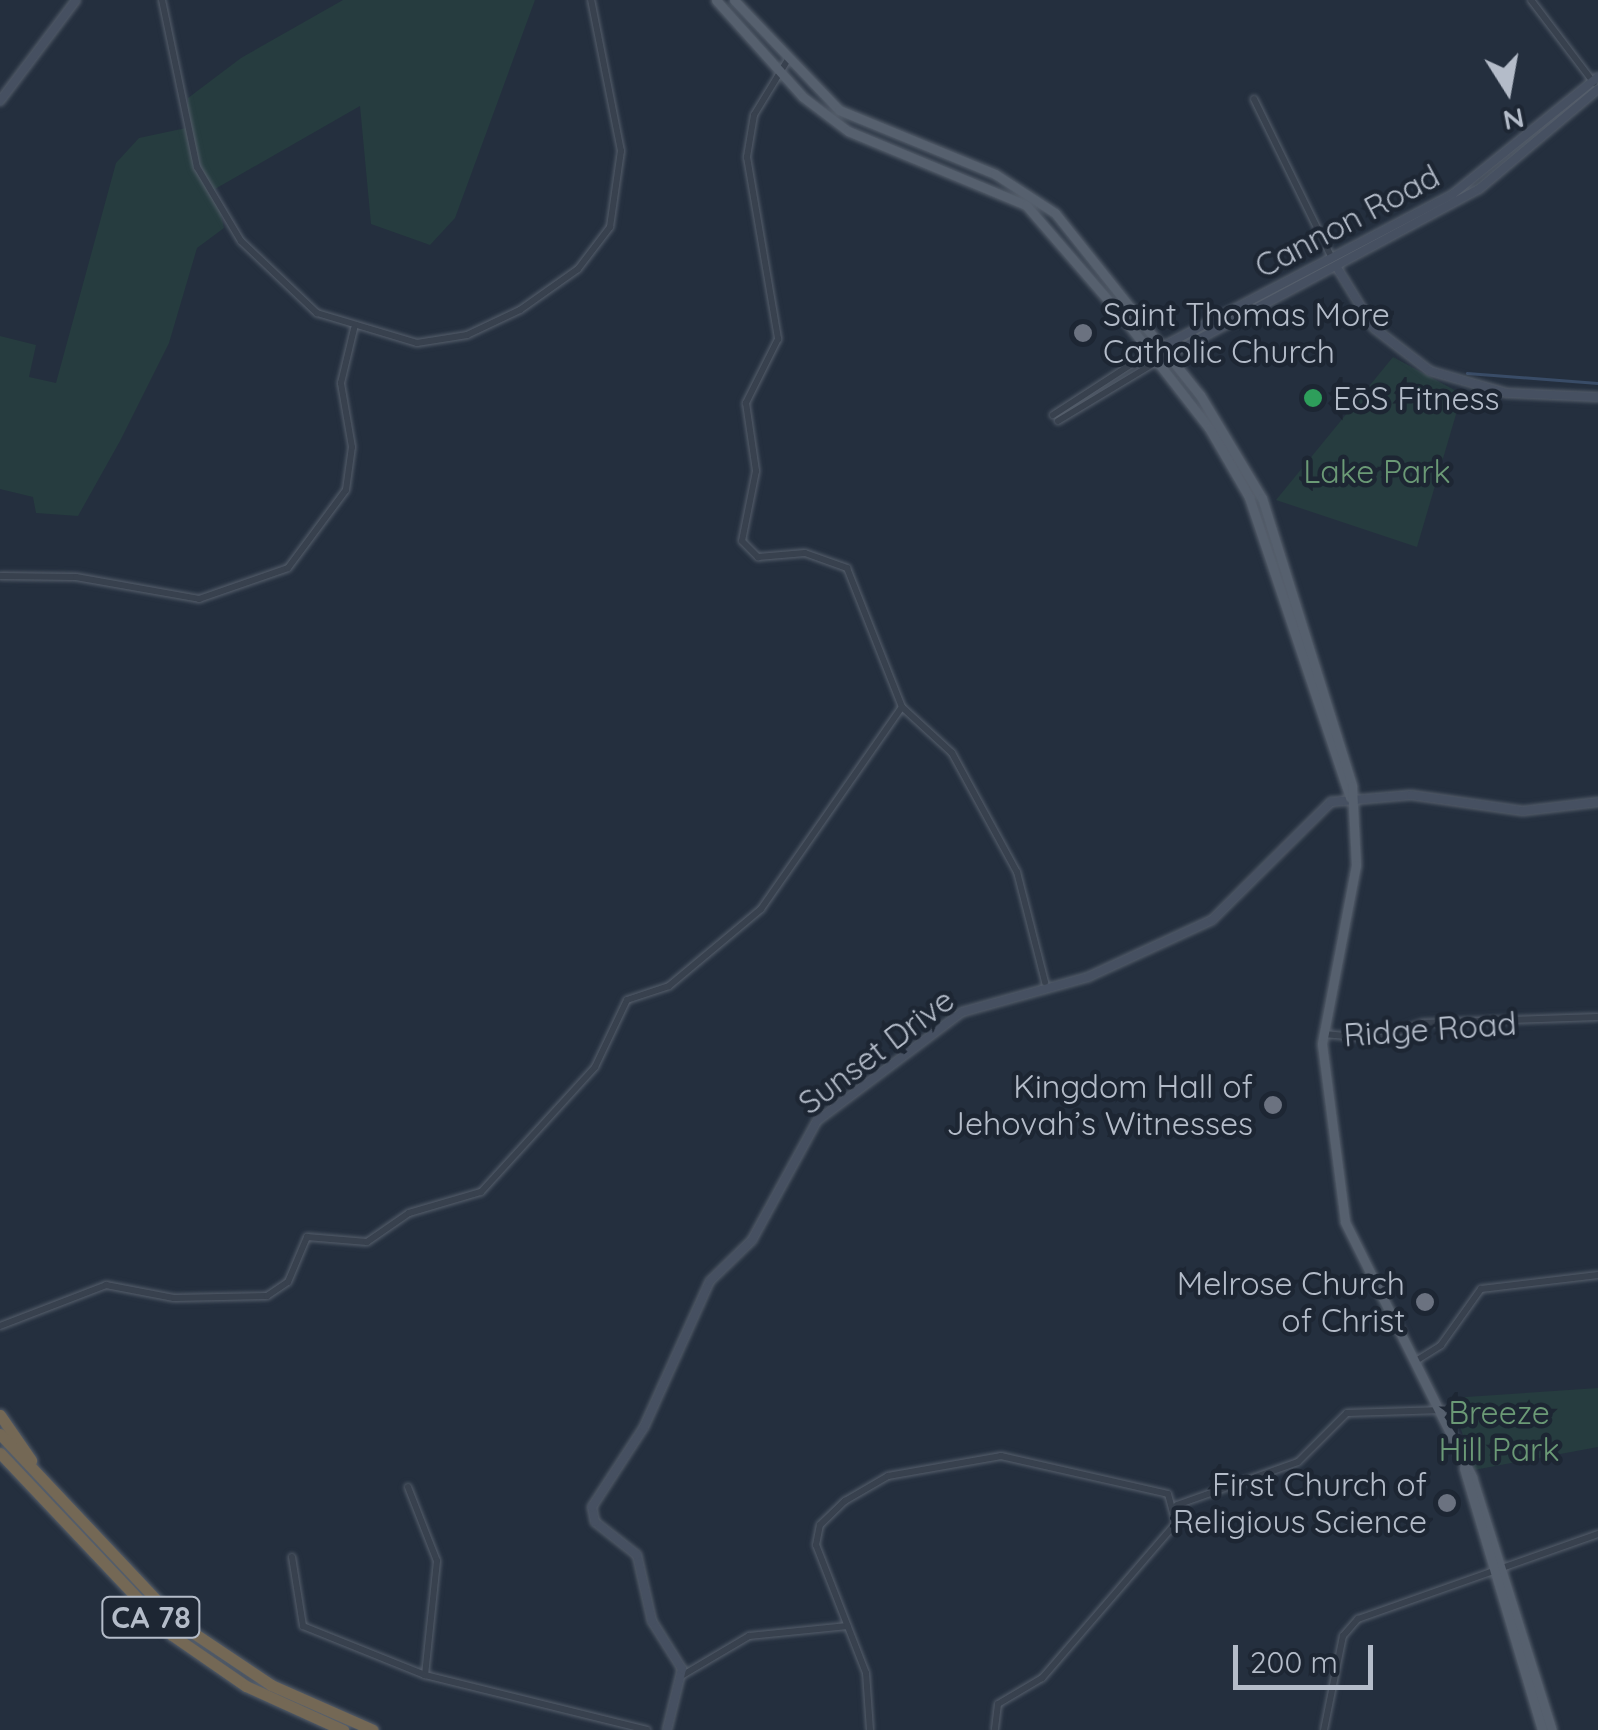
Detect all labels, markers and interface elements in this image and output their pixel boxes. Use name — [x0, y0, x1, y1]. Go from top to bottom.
north arrow — [1458, 40, 1558, 140]
text: N — [1500, 101, 1527, 139]
street label: Cannon Road — [1248, 156, 1446, 286]
place label: Saint Thomas More Catholic Church — [1103, 296, 1390, 371]
marker: Saint Thomas More Catholic Church — [1072, 322, 1094, 344]
place label: EōS Fitness — [1333, 379, 1500, 417]
marker: EōS Fitness — [1302, 387, 1324, 409]
park label: Lake Park — [1303, 452, 1451, 490]
street label: Sunset Drive — [791, 980, 961, 1122]
street label: Ridge Road — [1342, 1004, 1518, 1054]
place label: Kingdom Hall of Jehovah’s Witnesses — [947, 1068, 1253, 1143]
marker: Kingdom Hall of Jehovah’s Witnesses — [1262, 1094, 1284, 1116]
place label: Melrose Church of Christ — [1177, 1265, 1405, 1340]
marker: Melrose Church of Christ — [1414, 1291, 1436, 1313]
park label: Breeze Hill Park — [1438, 1394, 1560, 1469]
place label: First Church of Religious Science — [1173, 1466, 1427, 1541]
marker: First Church of Religious Science — [1436, 1492, 1458, 1514]
road number: CA 78 — [101, 1592, 201, 1642]
scale bar — [1238, 1625, 1378, 1687]
text: 200 m — [1250, 1643, 1338, 1681]

